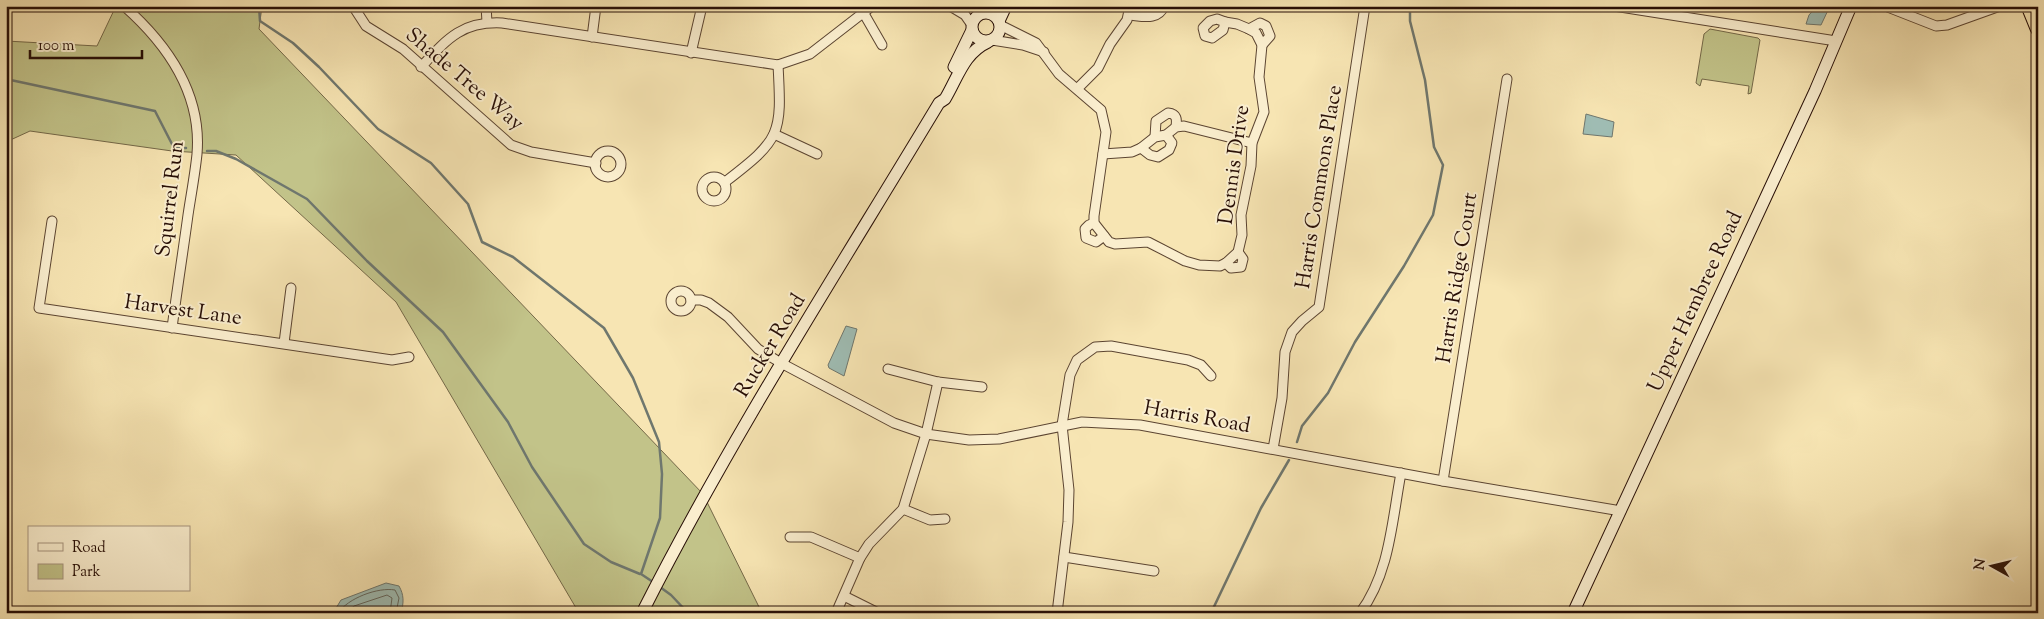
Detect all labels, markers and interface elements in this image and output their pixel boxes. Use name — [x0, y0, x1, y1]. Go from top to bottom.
street label: Shade Tree Way — [398, 21, 530, 139]
scale bar — [30, 28, 142, 60]
text: 100 m — [38, 36, 75, 57]
street label: Harris Commons Place — [1289, 83, 1351, 291]
street label: Dennis Drive — [1212, 103, 1258, 227]
street label: Squirrel Run — [149, 139, 193, 259]
street label: Harris Ridge Court — [1430, 191, 1486, 365]
street label: Upper Hembree Road — [1641, 206, 1751, 397]
street label: Harvest Lane — [122, 288, 244, 334]
street label: Rucker Road — [728, 288, 814, 404]
street label: Harris Road — [1141, 394, 1253, 442]
legend — [28, 526, 190, 592]
text: Road — [72, 538, 106, 559]
north arrow — [1966, 542, 2016, 592]
text: N — [1970, 558, 1992, 571]
text: Park — [72, 562, 101, 583]

